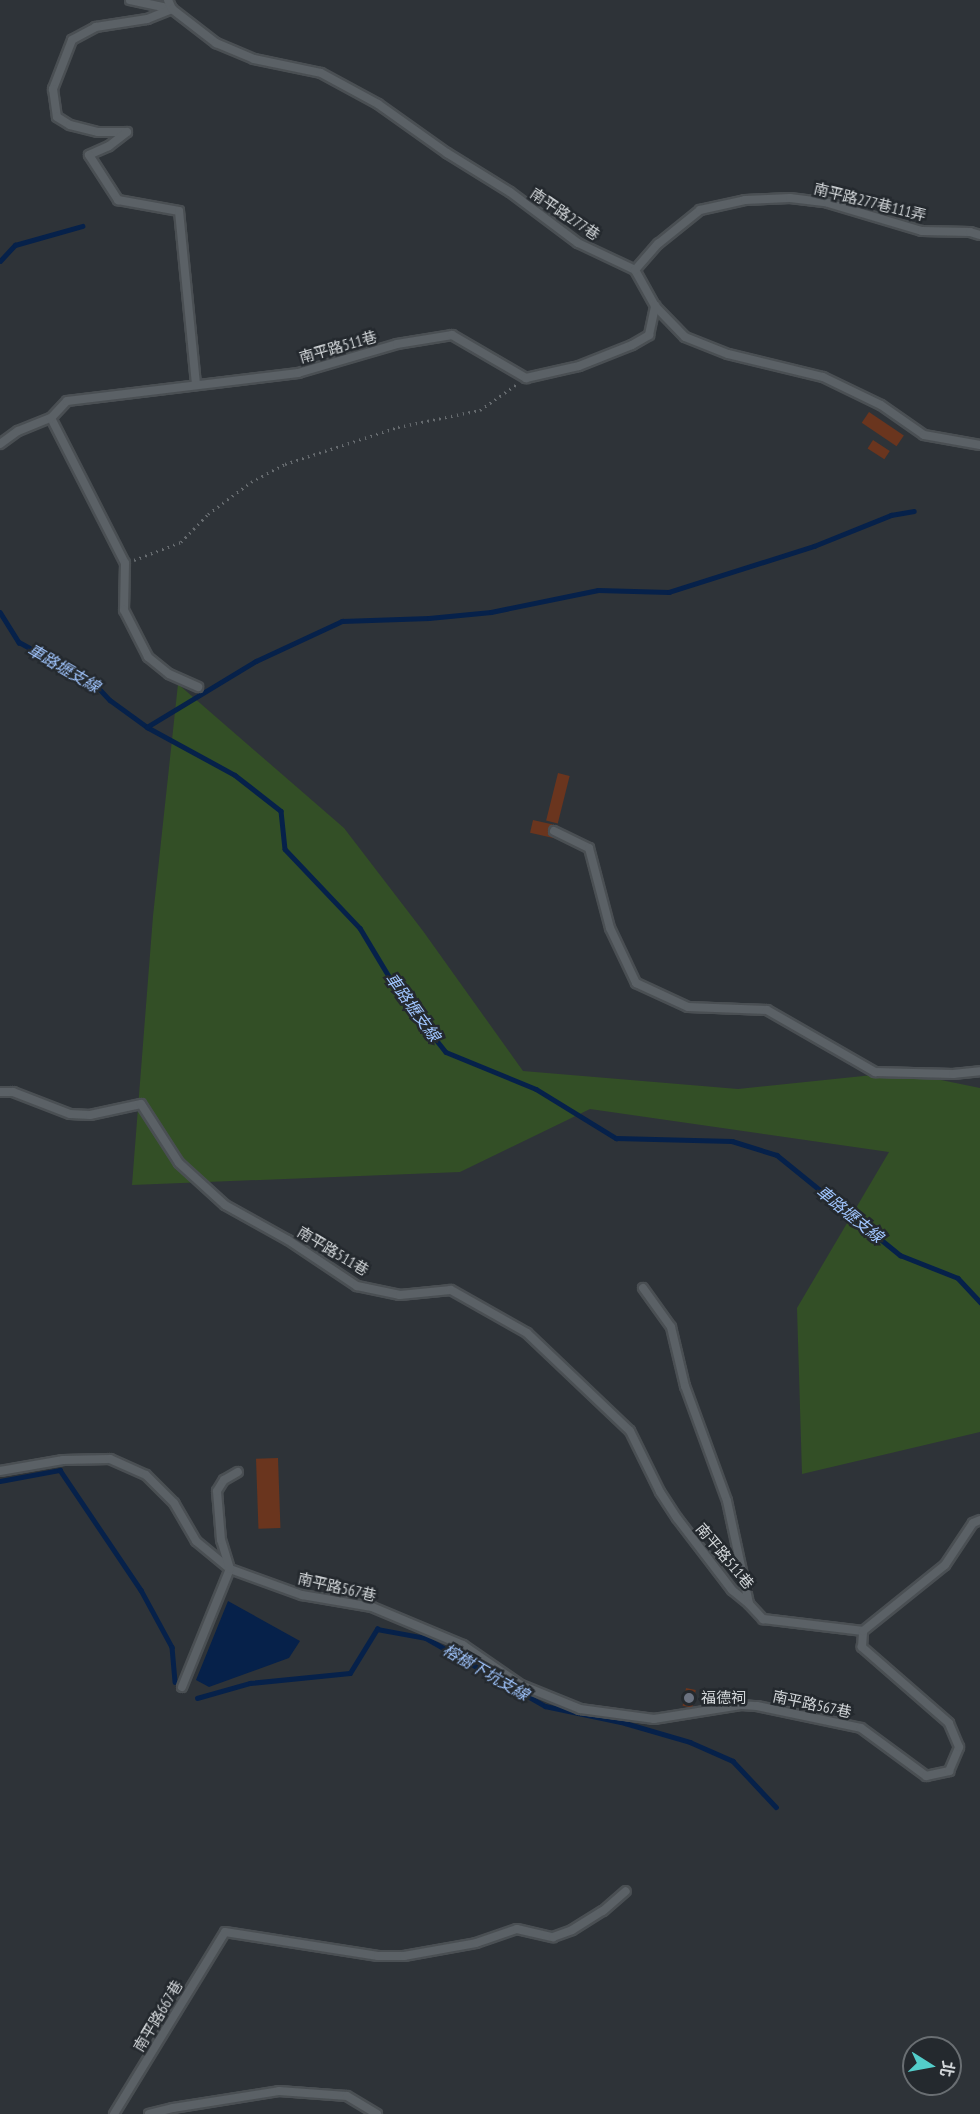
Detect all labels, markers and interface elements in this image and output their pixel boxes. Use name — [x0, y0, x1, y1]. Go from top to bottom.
street label: 南平路277巷111弄 — [812, 179, 928, 225]
street label: 南平路277巷 — [527, 184, 603, 244]
street label: 南平路511巷 — [297, 327, 379, 367]
water label: 車路壢支線 — [25, 640, 103, 696]
water label: 車路壢支線 — [382, 969, 444, 1045]
water label: 車路壢支線 — [813, 1181, 887, 1247]
street label: 南平路511巷 — [294, 1223, 372, 1279]
street label: 南平路511巷 — [692, 1519, 758, 1593]
street label: 南平路567巷 — [296, 1569, 378, 1605]
water label: 榕樹下坑支線 — [440, 1640, 532, 1704]
street label: 南平路567巷 — [771, 1687, 853, 1721]
place label: 福德祠 — [701, 1689, 746, 1707]
marker: 福德祠 — [682, 1691, 696, 1705]
street label: 南平路667巷 — [130, 1977, 186, 2055]
north arrow — [902, 2036, 962, 2096]
text: 北 — [936, 2059, 959, 2079]

